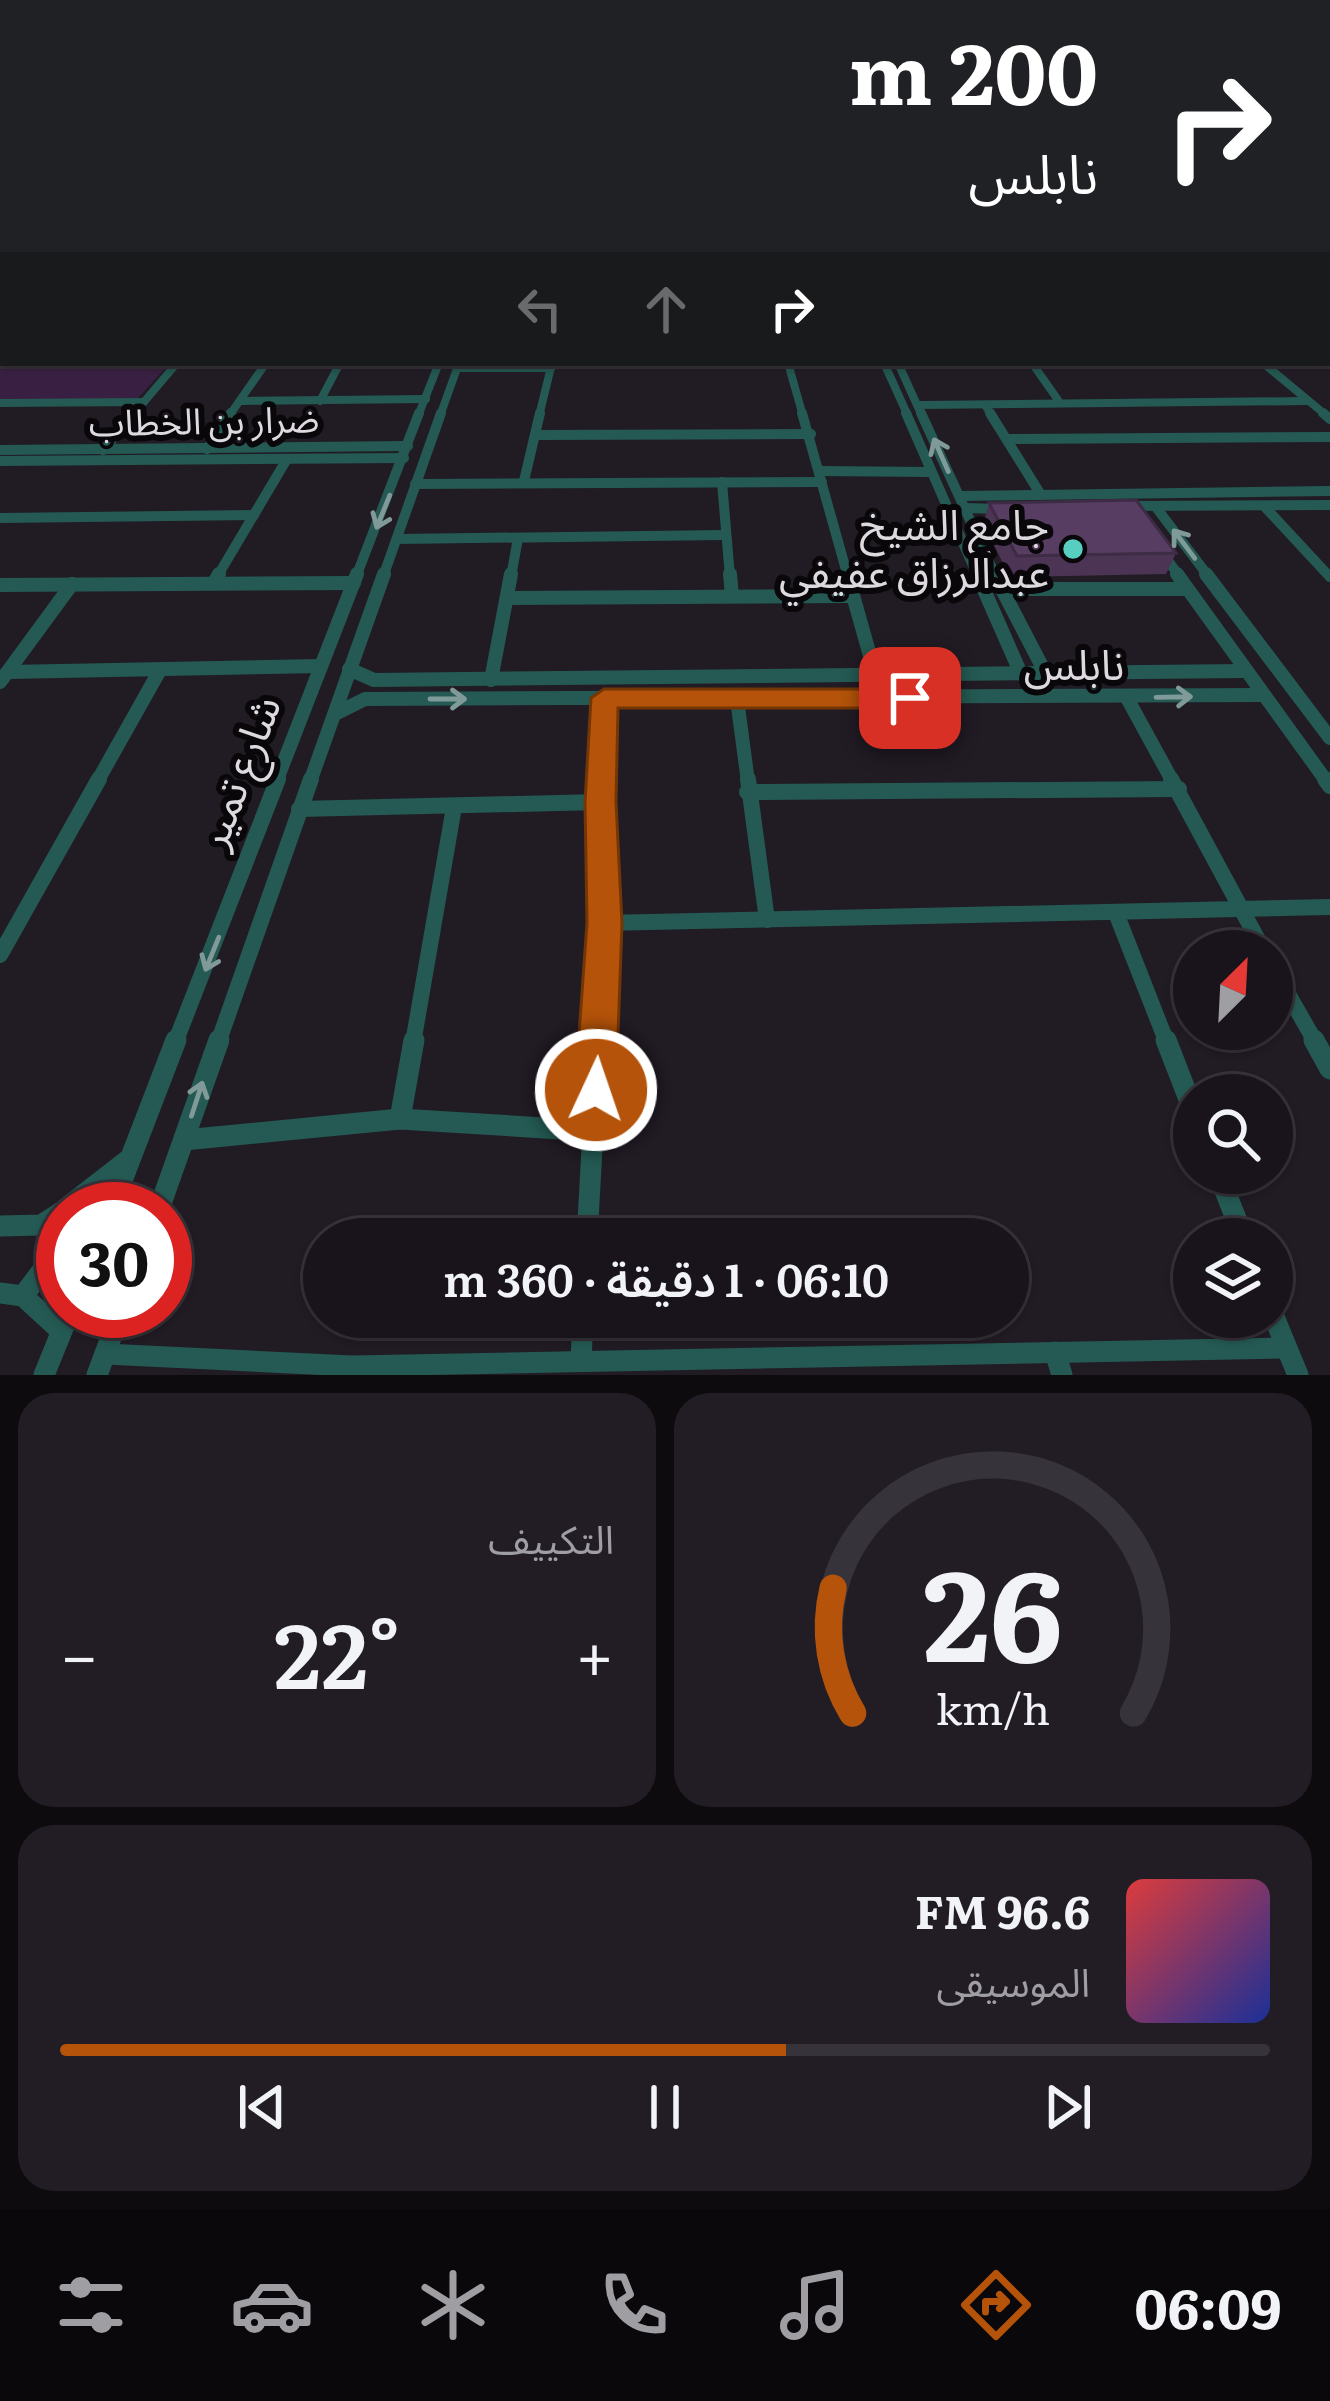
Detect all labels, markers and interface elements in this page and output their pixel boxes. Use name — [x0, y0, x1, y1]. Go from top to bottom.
text: 200 m — [849, 6, 1098, 131]
icon: right — [1140, 48, 1296, 204]
text: نابلس — [969, 130, 1098, 211]
icon: left — [507, 276, 573, 342]
icon: ahead — [633, 276, 699, 342]
icon: right — [759, 276, 825, 342]
street label: ضرار بن الخطاب — [88, 390, 320, 447]
one-way arrow — [929, 438, 951, 474]
place label: جامع الشيخ عبدالرزاق عفيفي — [779, 491, 1049, 606]
one-way arrow — [371, 492, 392, 529]
one-way arrow — [1172, 528, 1197, 561]
marker: جامع الشيخ عبدالرزاق عفيفي — [1060, 536, 1086, 562]
street label: نابلس — [1024, 631, 1124, 693]
pin — [859, 647, 961, 749]
icon: arrive — [877, 665, 943, 731]
street label: شارع تمير — [178, 685, 297, 860]
one-way arrow — [1154, 685, 1193, 708]
one-way arrow — [428, 688, 467, 710]
north arrow — [1173, 930, 1293, 1050]
map controls — [1173, 930, 1293, 1338]
one-way arrow — [200, 934, 221, 971]
position arrow — [533, 1027, 659, 1153]
button: search — [1173, 1074, 1293, 1194]
one-way arrow — [188, 1081, 210, 1119]
speed limit sign: 30 — [36, 1182, 192, 1338]
button: layers — [1173, 1218, 1293, 1338]
text: 06:10 · 1 دقيقة · 360 m — [443, 1244, 889, 1311]
text: التكييف — [488, 1508, 614, 1566]
text: 26 — [923, 1515, 1063, 1700]
text: 22° — [274, 1583, 400, 1717]
text: − — [60, 1602, 98, 1700]
text: + — [576, 1602, 614, 1700]
text: km/h — [936, 1675, 1050, 1738]
text: 96.6 FM — [915, 1876, 1090, 1943]
text: الموسيقى — [936, 1951, 1090, 2009]
icon: previous — [229, 2074, 295, 2140]
icon: pause — [632, 2074, 698, 2140]
icon: next — [1035, 2074, 1101, 2140]
icon: filters — [49, 2263, 133, 2347]
icon: car — [230, 2263, 314, 2347]
icon: climate — [411, 2263, 495, 2347]
icon: phone — [592, 2263, 676, 2347]
icon: music — [773, 2263, 857, 2347]
icon: directions — [954, 2263, 1038, 2347]
text: 06:09 — [1135, 2265, 1282, 2346]

